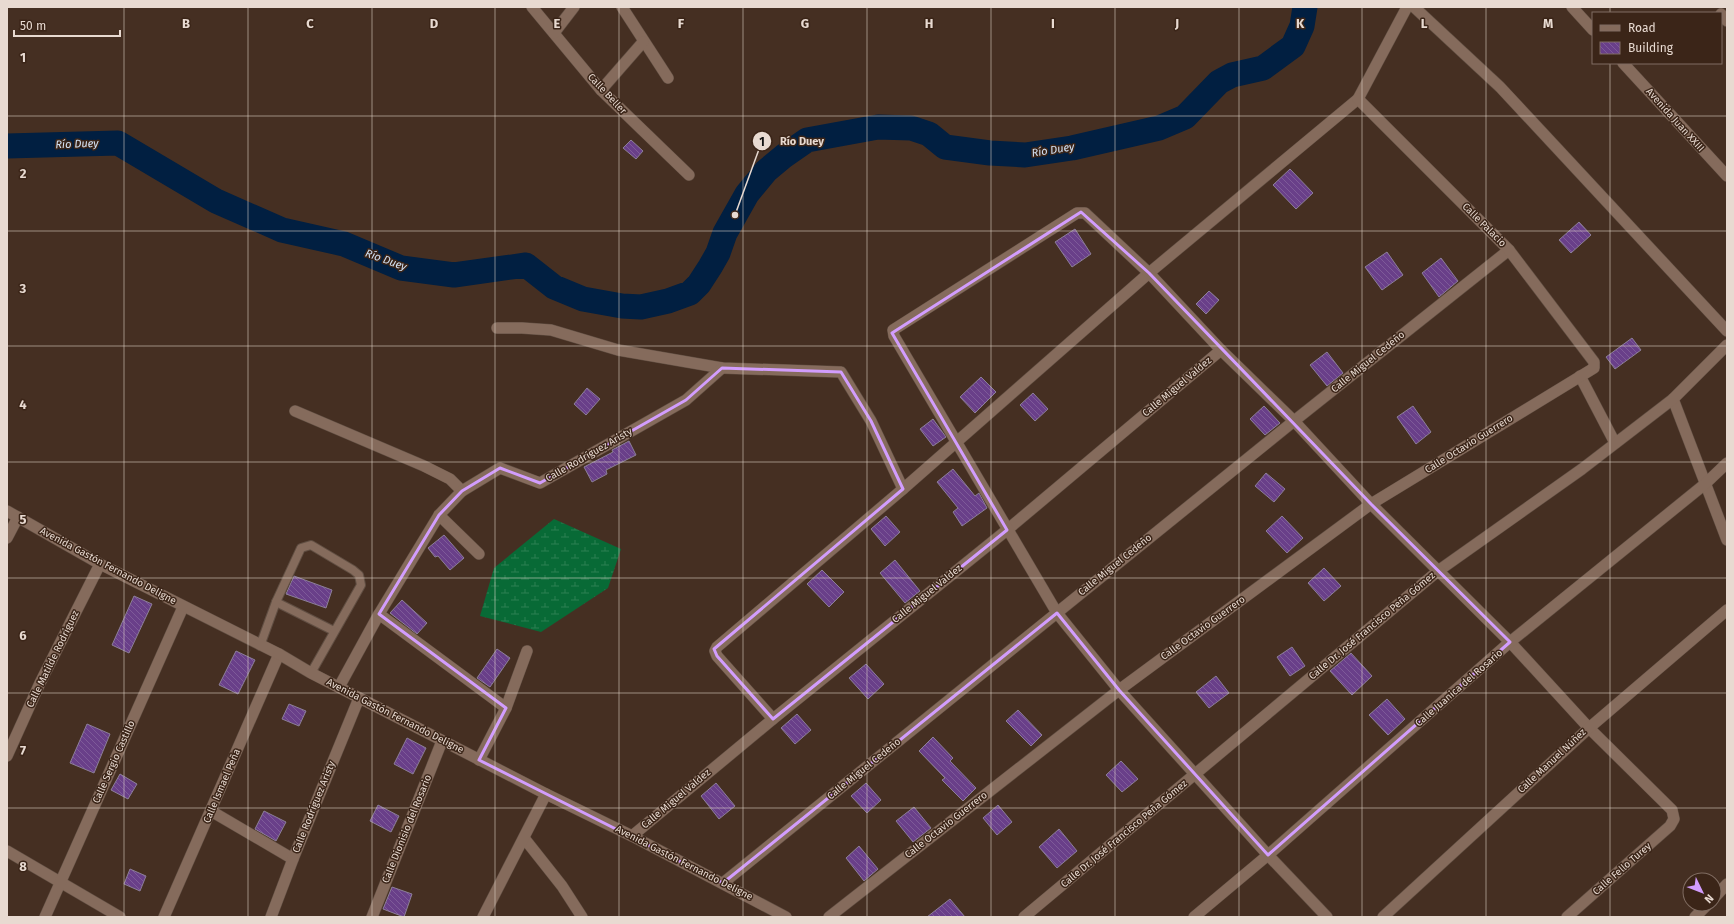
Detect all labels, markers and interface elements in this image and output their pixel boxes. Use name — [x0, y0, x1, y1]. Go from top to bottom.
scale bar — [14, 12, 120, 38]
legend — [1592, 12, 1722, 64]
text: B — [182, 16, 190, 31]
text: C — [306, 16, 314, 31]
text: D — [430, 16, 439, 31]
text: E — [554, 16, 561, 31]
text: F — [678, 16, 685, 31]
text: G — [801, 16, 809, 31]
text: H — [925, 16, 933, 31]
text: I — [1051, 16, 1055, 31]
text: J — [1174, 16, 1179, 31]
text: K — [1296, 16, 1305, 31]
text: L — [1421, 16, 1428, 31]
text: M — [1543, 16, 1553, 31]
text: 50 m — [20, 19, 46, 33]
text: Road — [1628, 21, 1656, 35]
text: Building — [1628, 41, 1674, 55]
text: 1 — [20, 50, 26, 65]
street label: Calle Beller — [585, 71, 629, 117]
street label: Avenida Juan XXIII — [1643, 86, 1707, 154]
callout: Río Duey — [752, 130, 832, 153]
text: 1 — [759, 135, 765, 149]
text: Río Duey — [780, 135, 824, 148]
water label: Río Duey — [55, 137, 99, 151]
water label: Río Duey — [1031, 140, 1076, 160]
text: 2 — [20, 166, 27, 181]
street label: Calle Palacio — [1460, 201, 1509, 250]
water label: Río Duey — [363, 247, 409, 274]
text: 3 — [19, 281, 27, 296]
street label: Calle Miguel Cedeño — [1329, 329, 1407, 395]
street label: Calle Miguel Valdez — [1140, 354, 1214, 419]
text: 4 — [19, 397, 27, 412]
street label: Calle Octavio Guerrero — [1423, 412, 1515, 476]
street label: Calle Rodríguez Aristy — [543, 424, 635, 485]
text: 5 — [20, 512, 27, 527]
street label: Avenida Gastón Fernando Deligne — [38, 525, 178, 607]
street label: Calle Miguel Cedeño — [1076, 532, 1154, 598]
street label: Calle Miguel Valdez — [890, 562, 965, 626]
street label: Calle Dr. José Francisco Peña Gómez — [1306, 569, 1438, 682]
street label: Calle Octavio Guerrero — [1158, 593, 1248, 663]
street label: Calle Matilde Rodríguez — [23, 608, 82, 709]
text: 6 — [19, 628, 27, 643]
street label: Calle Juanica del Rosario — [1413, 647, 1505, 729]
street label: Avenida Gastón Fernando Deligne — [324, 676, 466, 756]
street label: Calle Sergio Castillo — [90, 719, 138, 805]
street label: Calle Manuel Núñez — [1515, 725, 1589, 796]
street label: Calle Miguel Cedeño — [825, 736, 903, 802]
text: 7 — [20, 743, 26, 758]
street label: Calle Ismael Peña — [201, 747, 243, 825]
street label: Calle Rodríguez Aristy — [289, 759, 338, 855]
street label: Calle Miguel Valdez — [639, 766, 713, 831]
street label: Calle Dionisio del Rosario — [380, 773, 434, 885]
street label: Calle Dr. José Francisco Peña Gómez — [1058, 777, 1190, 890]
street label: Calle Octavio Guerrero — [902, 789, 990, 861]
street label: Avenida Gastón Fernando Deligne — [613, 823, 755, 903]
street label: Calle Fello Turey — [1590, 840, 1654, 898]
text: 8 — [19, 859, 27, 874]
north arrow — [1682, 872, 1722, 912]
text: N — [1702, 891, 1716, 906]

